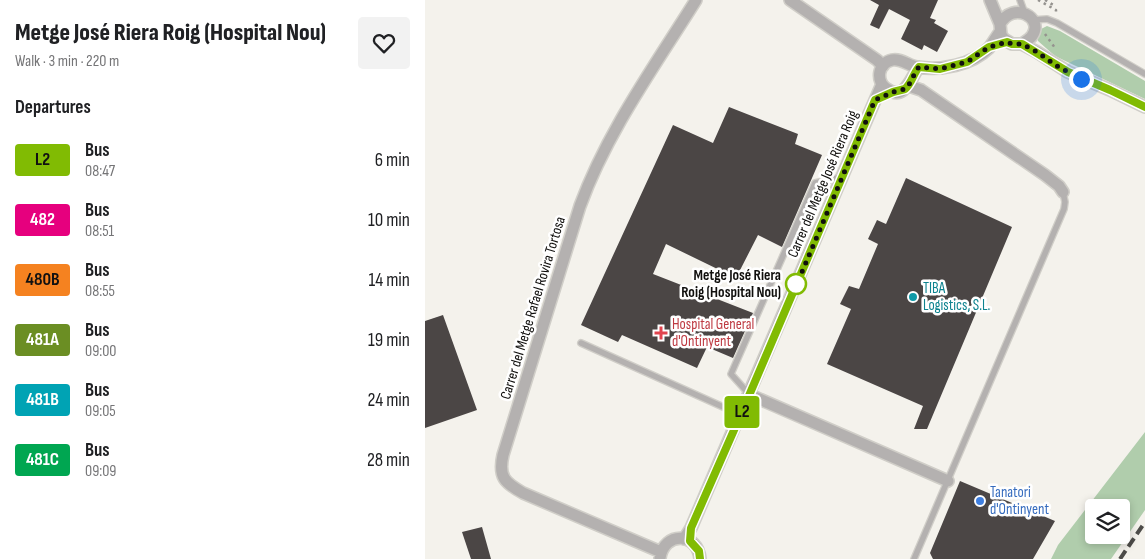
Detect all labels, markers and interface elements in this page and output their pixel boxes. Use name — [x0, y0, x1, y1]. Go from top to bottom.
button: heart — [358, 17, 410, 69]
text: Metge José Riera Roig (Hospital Nou) — [15, 18, 326, 47]
text: Walk · 3 min · 220 m — [15, 52, 119, 71]
your location — [1069, 67, 1094, 92]
text: Departures — [15, 96, 91, 119]
street label: Carrer del Metge José Riera Roig — [783, 108, 863, 260]
text: Bus — [85, 139, 110, 162]
text: L2 — [35, 149, 50, 170]
text: 6 min — [375, 149, 410, 172]
text: 08:47 — [85, 162, 115, 181]
text: Bus — [85, 199, 110, 222]
text: 482 — [30, 209, 55, 230]
text: 10 min — [368, 209, 410, 232]
street label: Carrer del Metge Rafael Rovira Tortosa — [496, 214, 570, 402]
text: 08:51 — [85, 222, 114, 241]
text: Bus — [85, 259, 110, 282]
place label: Metge José Riera Roig (Hospital Nou) — [681, 266, 781, 302]
text: 480B — [25, 269, 60, 290]
text: 14 min — [369, 269, 410, 292]
marker: Metge José Riera Roig (Hospital Nou) — [785, 273, 807, 295]
place label: TIBA Logistics, S.L. — [923, 279, 991, 315]
text: 08:55 — [85, 282, 115, 301]
marker: TIBA Logistics, S.L. — [907, 291, 919, 303]
place label: Hospital General d'Ontinyent — [672, 315, 754, 351]
text: Bus — [85, 319, 110, 342]
marker: Hospital General d'Ontinyent — [654, 326, 668, 340]
text: 481A — [26, 329, 59, 350]
text: 19 min — [368, 329, 410, 352]
text: 09:00 — [85, 342, 117, 361]
text: Bus — [85, 379, 110, 402]
text: 481B — [26, 389, 59, 410]
text: 24 min — [367, 389, 410, 412]
line badge: L2 — [719, 396, 765, 428]
text: L2 — [734, 401, 750, 422]
text: 09:05 — [85, 402, 116, 421]
text: Bus — [85, 439, 110, 462]
text: 481C — [26, 449, 59, 470]
text: 28 min — [367, 449, 410, 472]
text: 09:09 — [85, 462, 116, 481]
place label: Tanatori d'Ontinyent — [990, 483, 1049, 519]
marker: Tanatori d'Ontinyent — [974, 495, 986, 507]
map controls — [1085, 499, 1130, 544]
button: layers — [1085, 499, 1130, 544]

